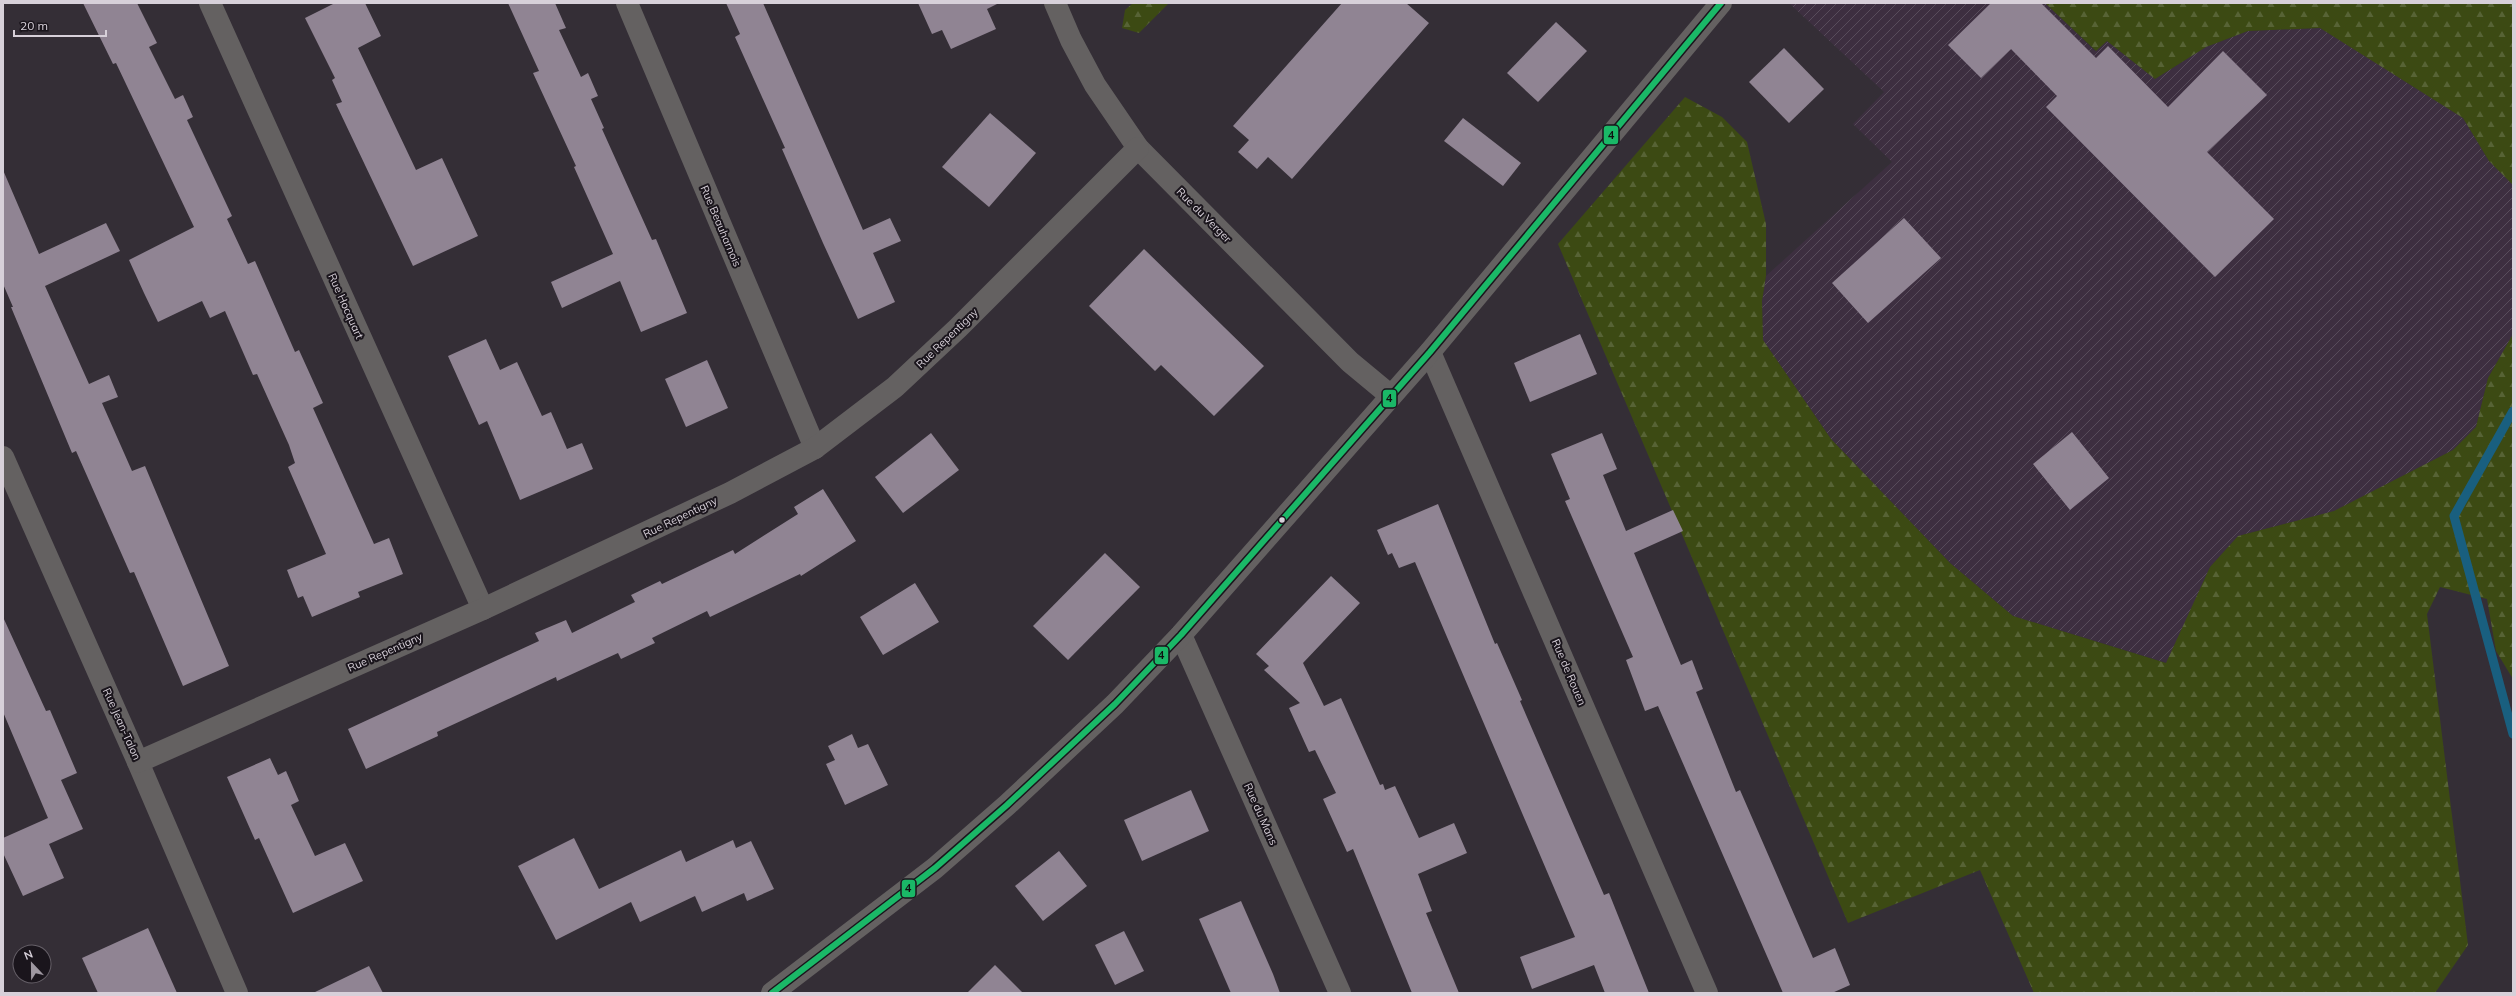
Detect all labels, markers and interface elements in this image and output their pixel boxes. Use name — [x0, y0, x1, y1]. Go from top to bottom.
scale bar — [14, 12, 106, 38]
text: 20 m — [20, 18, 48, 33]
line badge: 4 — [1603, 125, 1619, 145]
text: 4 — [1608, 128, 1615, 142]
street label: Rue Beauharnois — [698, 183, 744, 269]
street label: Rue du Verger — [1174, 185, 1234, 245]
street label: Rue Hocquart — [325, 271, 367, 341]
street label: Rue Repentigny — [913, 305, 981, 371]
line badge: 4 — [1382, 389, 1397, 408]
text: 4 — [1386, 391, 1393, 405]
street label: Rue Repentigny — [641, 493, 719, 541]
unlabelled marker — [1277, 515, 1287, 525]
street label: Rue Repentigny — [345, 629, 425, 675]
street label: Rue de Rouen — [1549, 637, 1589, 707]
line badge: 4 — [1154, 646, 1169, 665]
text: 4 — [1158, 648, 1165, 662]
street label: Rue Jean-Talon — [100, 686, 144, 762]
street label: Rue du Mans — [1241, 781, 1281, 847]
line badge: 4 — [901, 879, 916, 898]
text: 4 — [905, 881, 912, 895]
north arrow — [12, 944, 52, 984]
text: N — [22, 947, 35, 963]

